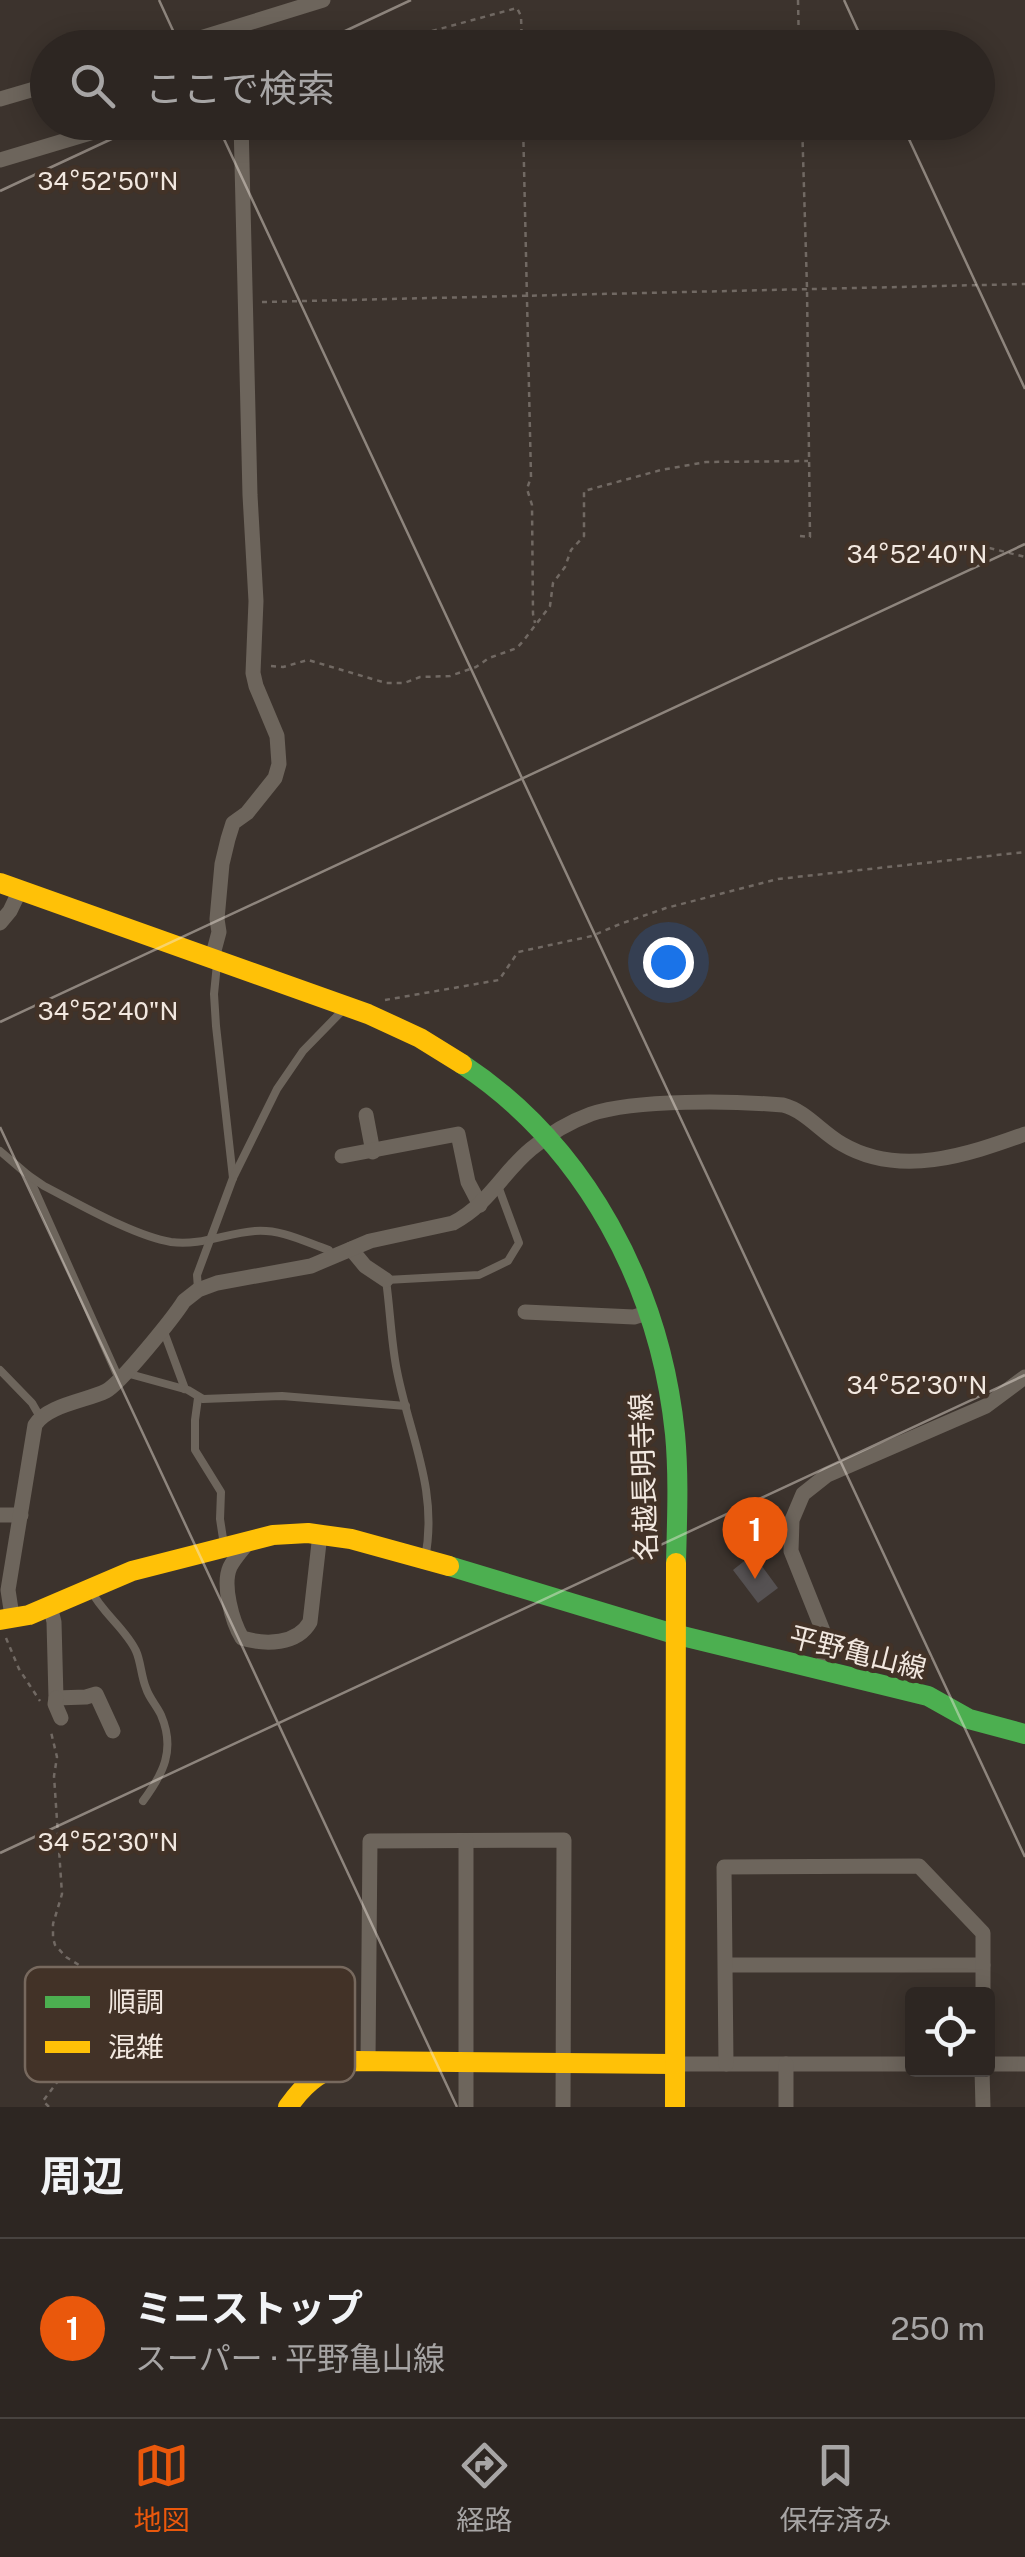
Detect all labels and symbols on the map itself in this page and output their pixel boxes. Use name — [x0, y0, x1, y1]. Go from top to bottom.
text: 34°52'50"N — [38, 166, 178, 196]
text: 34°52'40"N — [847, 539, 987, 569]
your location — [643, 937, 694, 988]
text: 34°52'40"N — [38, 996, 178, 1026]
text: 34°52'30"N — [847, 1370, 987, 1400]
street label: 名越長明寺線 — [624, 1392, 662, 1562]
pin: 1 — [722, 1496, 788, 1579]
street label: 平野亀山線 — [786, 1619, 930, 1685]
text: 34°52'30"N — [38, 1827, 178, 1857]
legend — [25, 1967, 355, 2082]
text: 順調 — [108, 1985, 164, 2018]
text: 混雑 — [108, 2030, 164, 2063]

